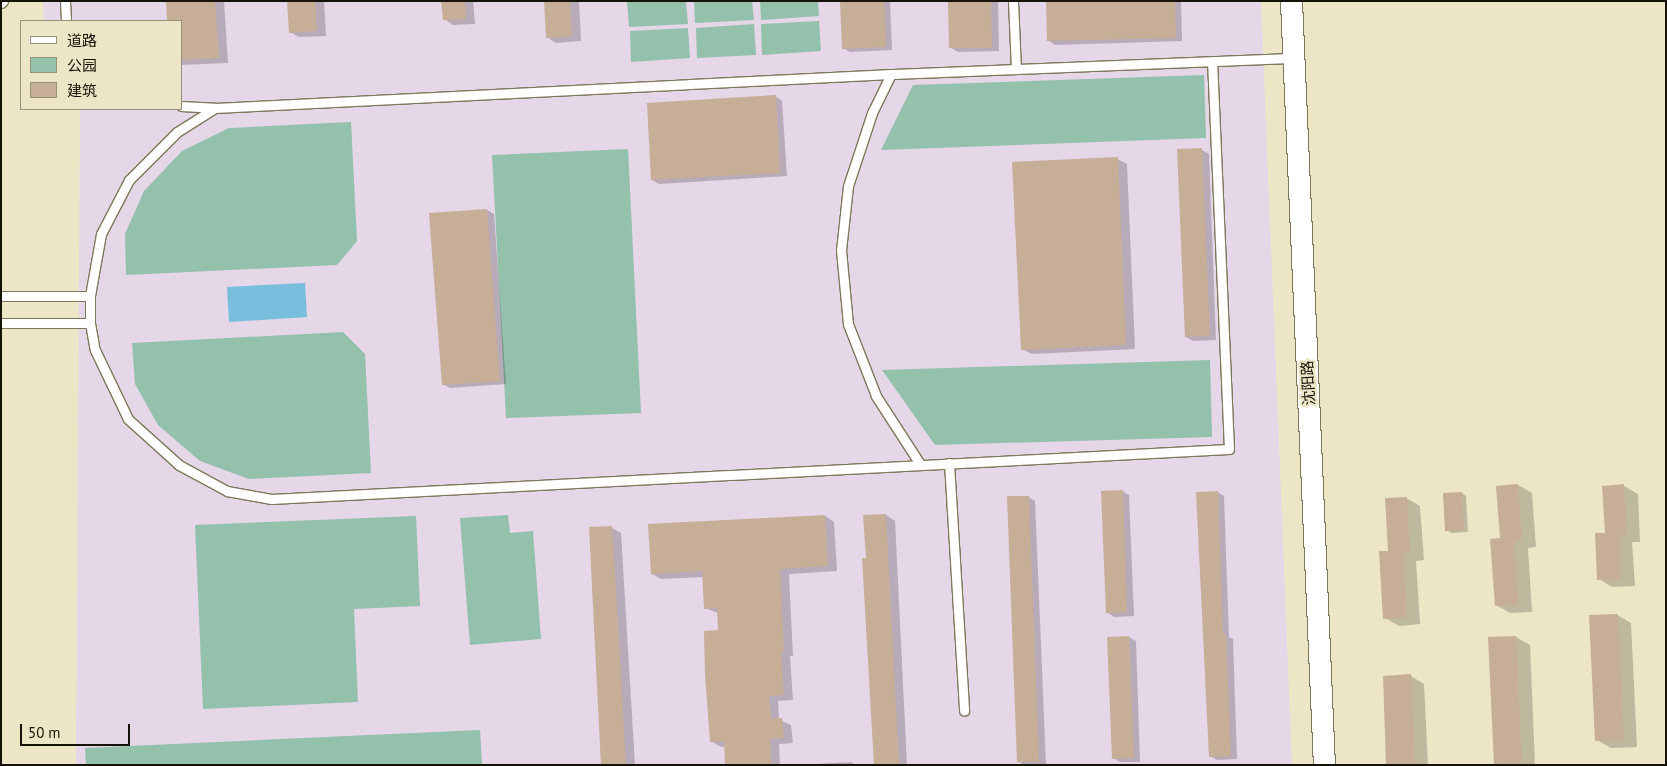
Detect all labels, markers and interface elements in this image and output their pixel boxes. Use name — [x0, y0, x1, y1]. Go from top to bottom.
legend — [20, 20, 182, 110]
text: 道路 — [67, 31, 97, 50]
text: 公园 — [67, 56, 97, 75]
text: 建筑 — [67, 81, 97, 100]
street label: 沈阳路 — [1298, 360, 1318, 406]
scale bar — [22, 714, 132, 746]
text: 50 m — [28, 723, 61, 742]

